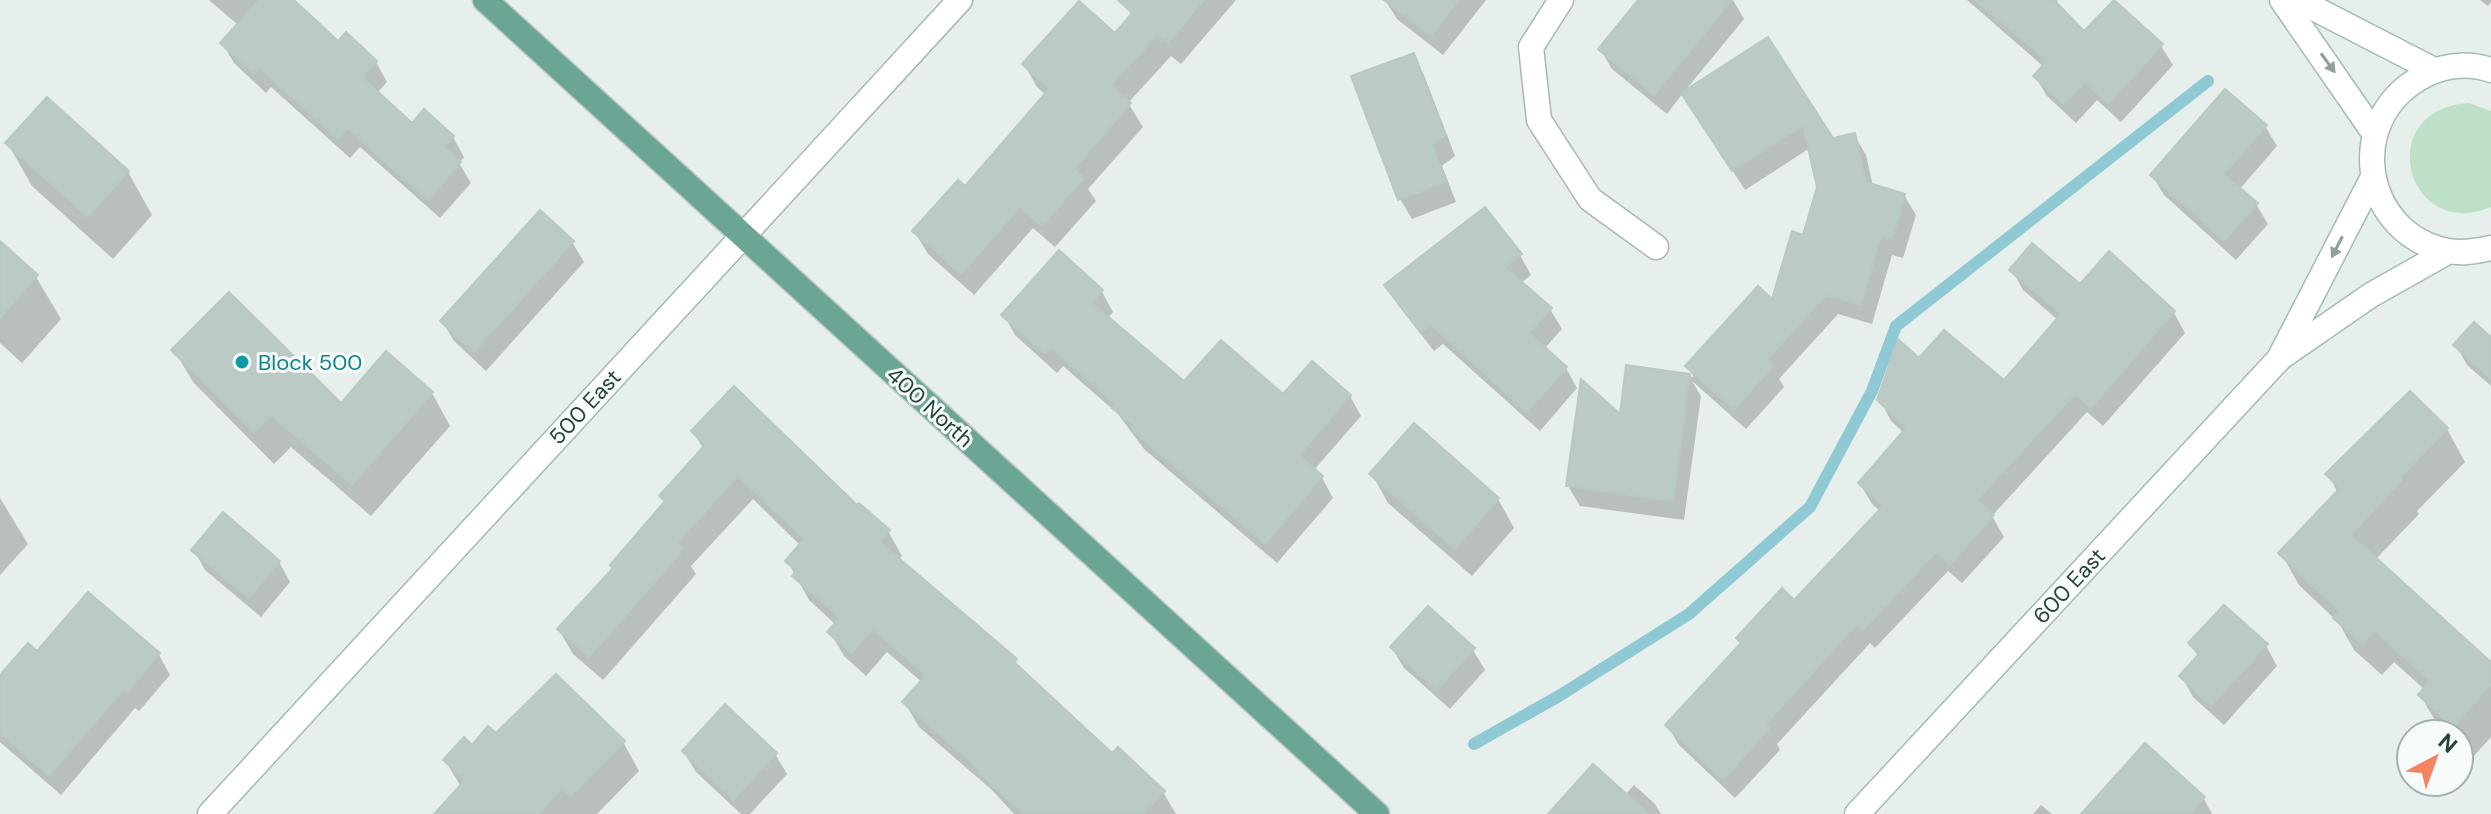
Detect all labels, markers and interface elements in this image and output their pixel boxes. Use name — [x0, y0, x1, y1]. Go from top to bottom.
one-way arrow — [2319, 53, 2335, 74]
one-way arrow — [2331, 235, 2344, 258]
place label: Block 500 — [258, 348, 362, 377]
marker: Block 500 — [233, 353, 251, 371]
street label: 400 North — [881, 360, 979, 454]
street label: 500 East — [543, 363, 627, 451]
street label: 600 East — [2027, 542, 2111, 630]
north arrow — [2395, 718, 2475, 798]
text: N — [2432, 727, 2463, 759]

